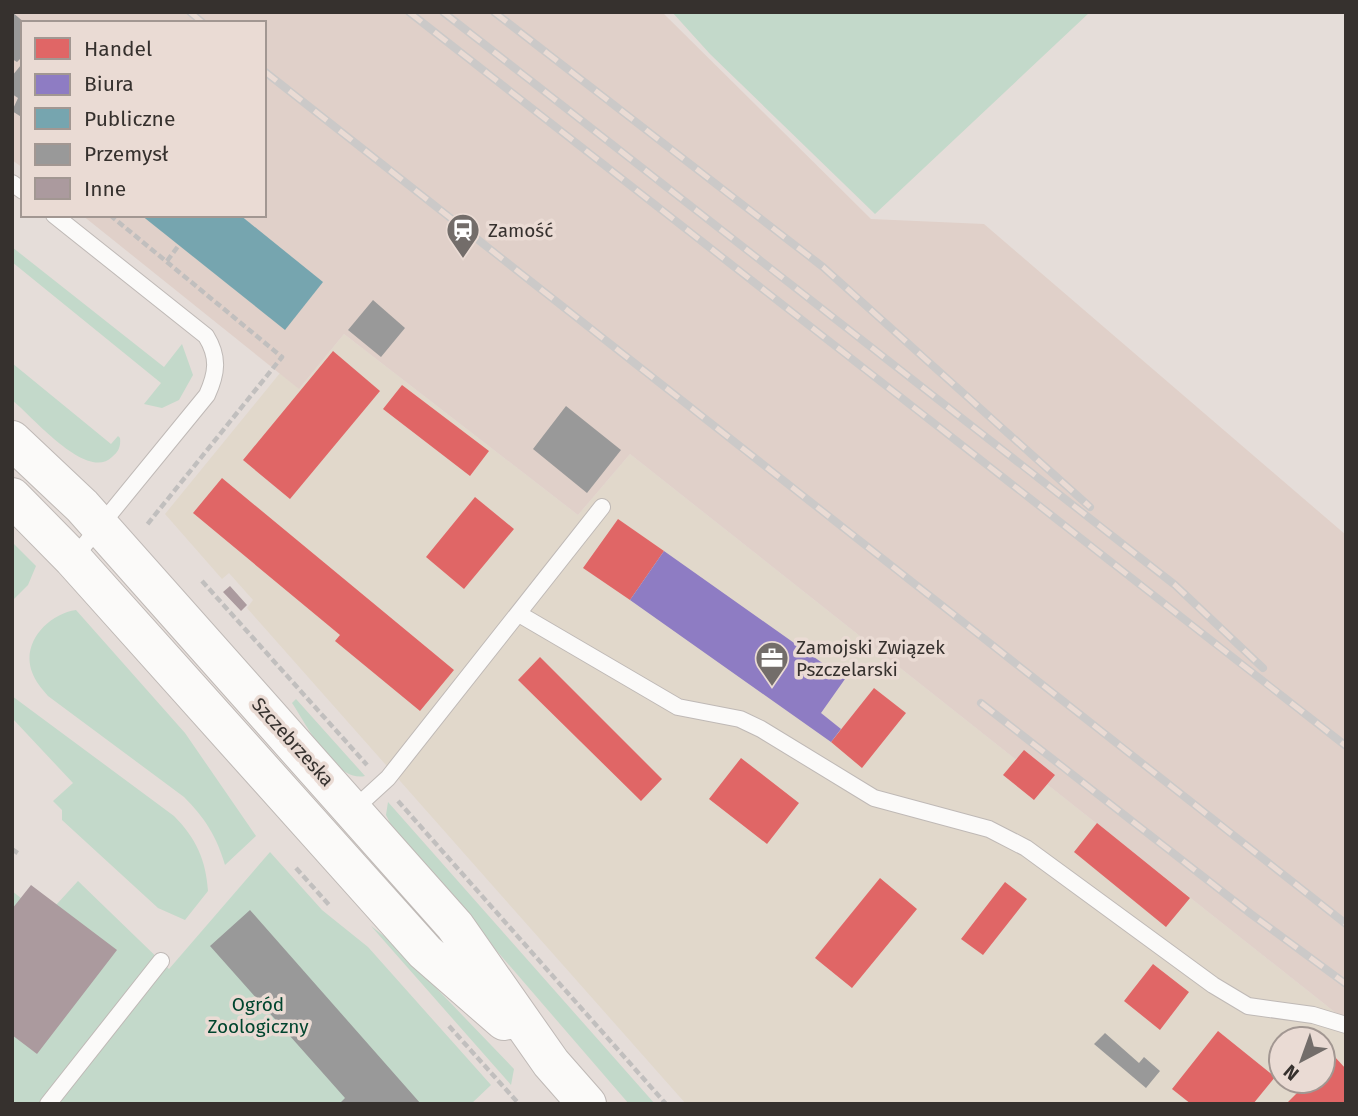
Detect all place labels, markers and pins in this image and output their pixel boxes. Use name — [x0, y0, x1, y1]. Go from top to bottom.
station icon: Zamość — [444, 211, 482, 260]
place label: Zamość — [488, 219, 553, 242]
place label: Zamojski Związek Pszczelarski — [796, 636, 945, 681]
office icon: Zamojski Związek Pszczelarski — [753, 639, 791, 688]

